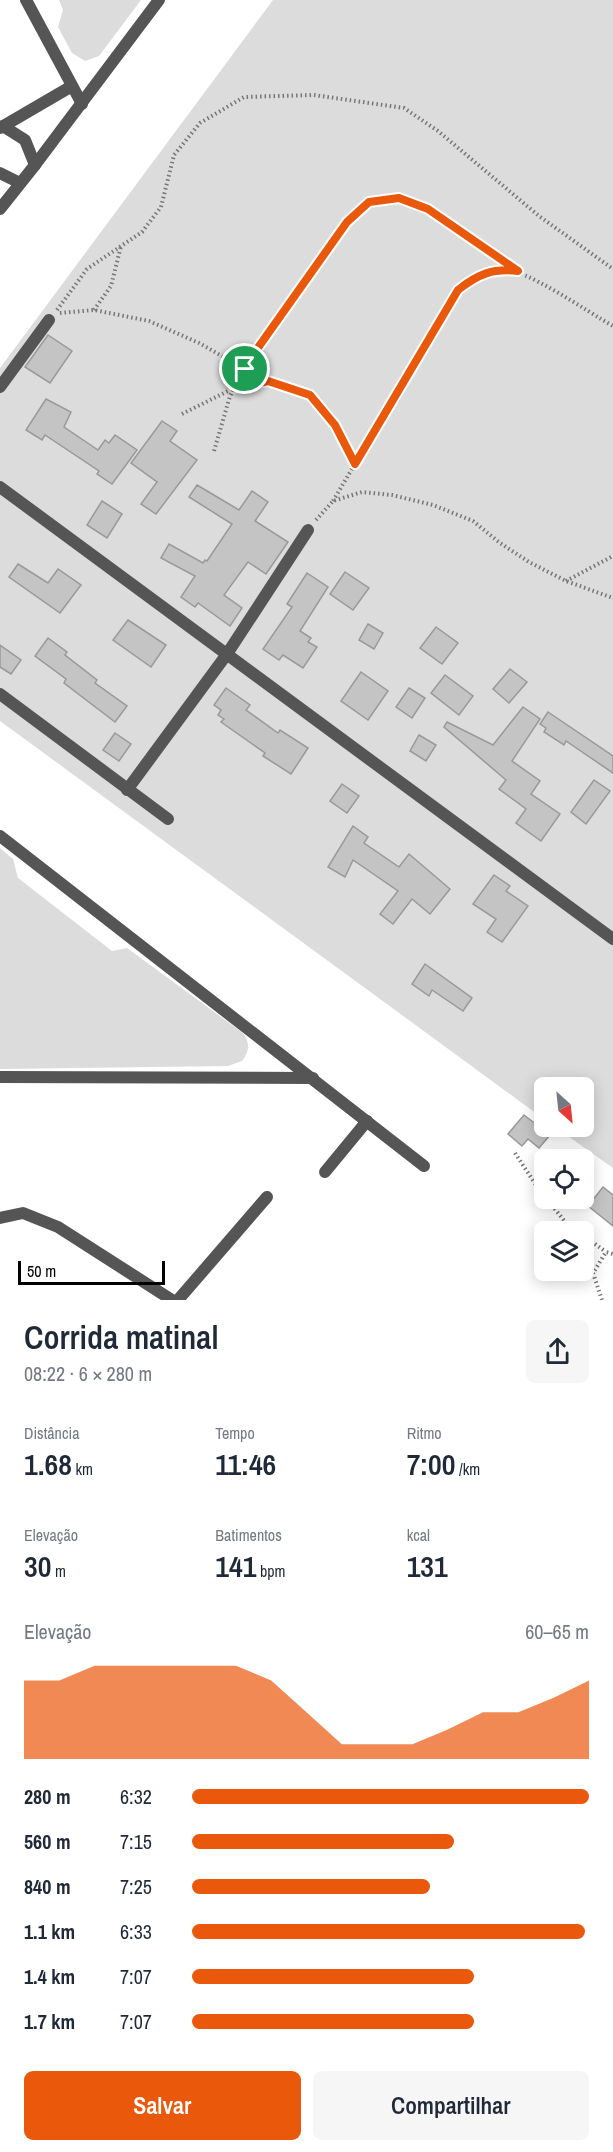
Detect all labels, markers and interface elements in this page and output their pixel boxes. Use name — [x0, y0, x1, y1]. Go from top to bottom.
pin — [219, 343, 270, 394]
icon: arrive — [228, 352, 261, 385]
north arrow — [534, 1077, 594, 1137]
map controls — [534, 1077, 594, 1281]
button: locate — [534, 1149, 594, 1209]
button: layers — [534, 1221, 594, 1281]
scale bar — [18, 1258, 165, 1286]
text: 50 m — [27, 1260, 56, 1282]
text: Corrida matinal — [24, 1315, 218, 1359]
button: share — [526, 1320, 589, 1383]
text: 08:22 · 6 × 280 m — [24, 1360, 152, 1387]
text: Distância — [24, 1422, 79, 1444]
text: Tempo — [215, 1422, 255, 1444]
text: Ritmo — [407, 1422, 442, 1444]
text: 1.68 — [24, 1444, 72, 1484]
text: 11:46 — [215, 1444, 276, 1484]
text: 7:00 — [407, 1444, 455, 1484]
text: km — [72, 1458, 93, 1480]
text: /km — [455, 1458, 480, 1480]
text: Elevação — [24, 1524, 78, 1546]
text: Batimentos — [215, 1524, 282, 1546]
text: kcal — [407, 1524, 430, 1546]
text: 30 — [24, 1546, 51, 1586]
text: 141 — [215, 1546, 256, 1586]
text: 131 — [407, 1546, 448, 1586]
text: m — [51, 1560, 66, 1582]
text: bpm — [256, 1560, 286, 1582]
text: Elevação — [24, 1618, 91, 1645]
text: 60–65 m — [525, 1618, 589, 1645]
text: 280 m — [24, 1783, 71, 1810]
text: 6:32 — [120, 1783, 152, 1810]
text: 560 m — [24, 1828, 71, 1855]
text: 7:15 — [120, 1828, 152, 1855]
text: 840 m — [24, 1873, 71, 1900]
text: 7:25 — [120, 1873, 152, 1900]
text: 1.1 km — [24, 1918, 75, 1945]
text: 6:33 — [120, 1918, 152, 1945]
text: 1.4 km — [24, 1963, 75, 1990]
text: 7:07 — [120, 1963, 152, 1990]
text: 1.7 km — [24, 2008, 75, 2035]
text: 7:07 — [120, 2008, 152, 2035]
button: Salvar — [24, 2071, 301, 2140]
button: Compartilhar — [313, 2071, 589, 2140]

